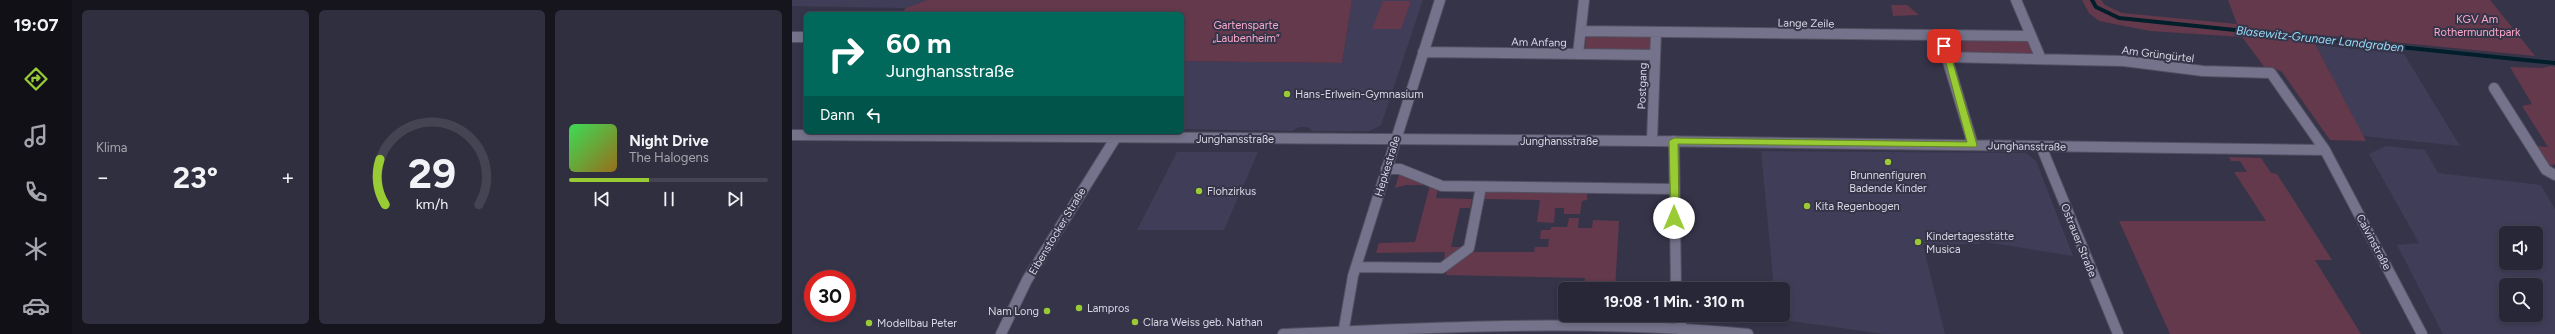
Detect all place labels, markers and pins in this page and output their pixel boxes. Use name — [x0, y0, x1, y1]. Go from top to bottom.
pin — [1927, 29, 1961, 63]
place label: Hans-Erlwein-Gymnasium — [1295, 88, 1424, 101]
marker: Hans-Erlwein-Gymnasium — [1282, 89, 1292, 99]
marker: Brunnenfiguren Badende Kinder — [1883, 157, 1893, 167]
place label: Brunnenfiguren Badende Kinder — [1849, 169, 1927, 195]
place label: Flohzirkus — [1207, 185, 1256, 198]
marker: Flohzirkus — [1194, 186, 1204, 196]
place label: Kita Regenbogen — [1815, 200, 1900, 213]
marker: Kita Regenbogen — [1802, 201, 1812, 211]
place label: Kindertagesstätte Musica — [1926, 230, 2014, 256]
marker: Kindertagesstätte Musica — [1913, 237, 1923, 247]
place label: Lampros — [1087, 302, 1129, 315]
marker: Lampros — [1074, 303, 1084, 313]
place label: Nam Long — [988, 305, 1039, 318]
marker: Nam Long — [1042, 306, 1052, 316]
place label: Clara Weiss geb. Nathan — [1143, 316, 1263, 329]
place label: Modellbau Peter — [877, 317, 957, 330]
marker: Clara Weiss geb. Nathan — [1130, 317, 1140, 327]
marker: Modellbau Peter — [864, 318, 874, 328]

